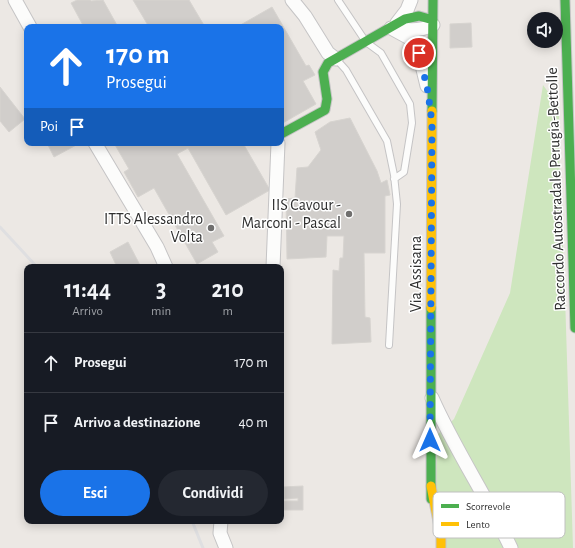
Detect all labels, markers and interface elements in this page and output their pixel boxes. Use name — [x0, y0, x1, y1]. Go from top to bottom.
map controls — [527, 12, 563, 48]
button: sound — [527, 12, 563, 48]
pin — [402, 36, 436, 70]
icon: ahead — [40, 40, 92, 92]
text: 170 m — [106, 41, 170, 69]
icon: arrive — [408, 42, 430, 64]
street label: Raccordo Autostradale Perugia-Bettolle — [544, 67, 568, 311]
text: Prosegui — [106, 74, 167, 92]
icon: arrive — [66, 116, 88, 138]
text: Poi — [40, 119, 58, 134]
place label: IIS Cavour - Marconi - Pascal — [241, 197, 341, 231]
marker: IIS Cavour - Marconi - Pascal — [344, 209, 354, 219]
place label: ITTS Alessandro Volta — [104, 211, 203, 245]
marker: ITTS Alessandro Volta — [206, 223, 216, 233]
street label: Via Assisana — [408, 236, 424, 312]
text: 11:44 — [64, 278, 111, 302]
text: 3 — [156, 278, 166, 302]
text: 210 — [211, 278, 244, 302]
text: Arrivo — [72, 305, 103, 318]
text: min — [151, 305, 171, 318]
text: m — [222, 305, 233, 318]
icon: ahead — [40, 352, 62, 374]
text: Prosegui — [74, 355, 127, 370]
text: 170 m — [234, 355, 268, 370]
icon: arrive — [40, 412, 62, 434]
text: Arrivo a destinazione — [74, 415, 200, 430]
text: 40 m — [238, 415, 268, 430]
position arrow — [409, 419, 451, 461]
button: Esci — [40, 470, 150, 516]
button: Condividi — [158, 470, 268, 516]
legend — [433, 492, 565, 538]
text: Scorrevole — [466, 501, 510, 512]
text: Lento — [466, 519, 490, 530]

